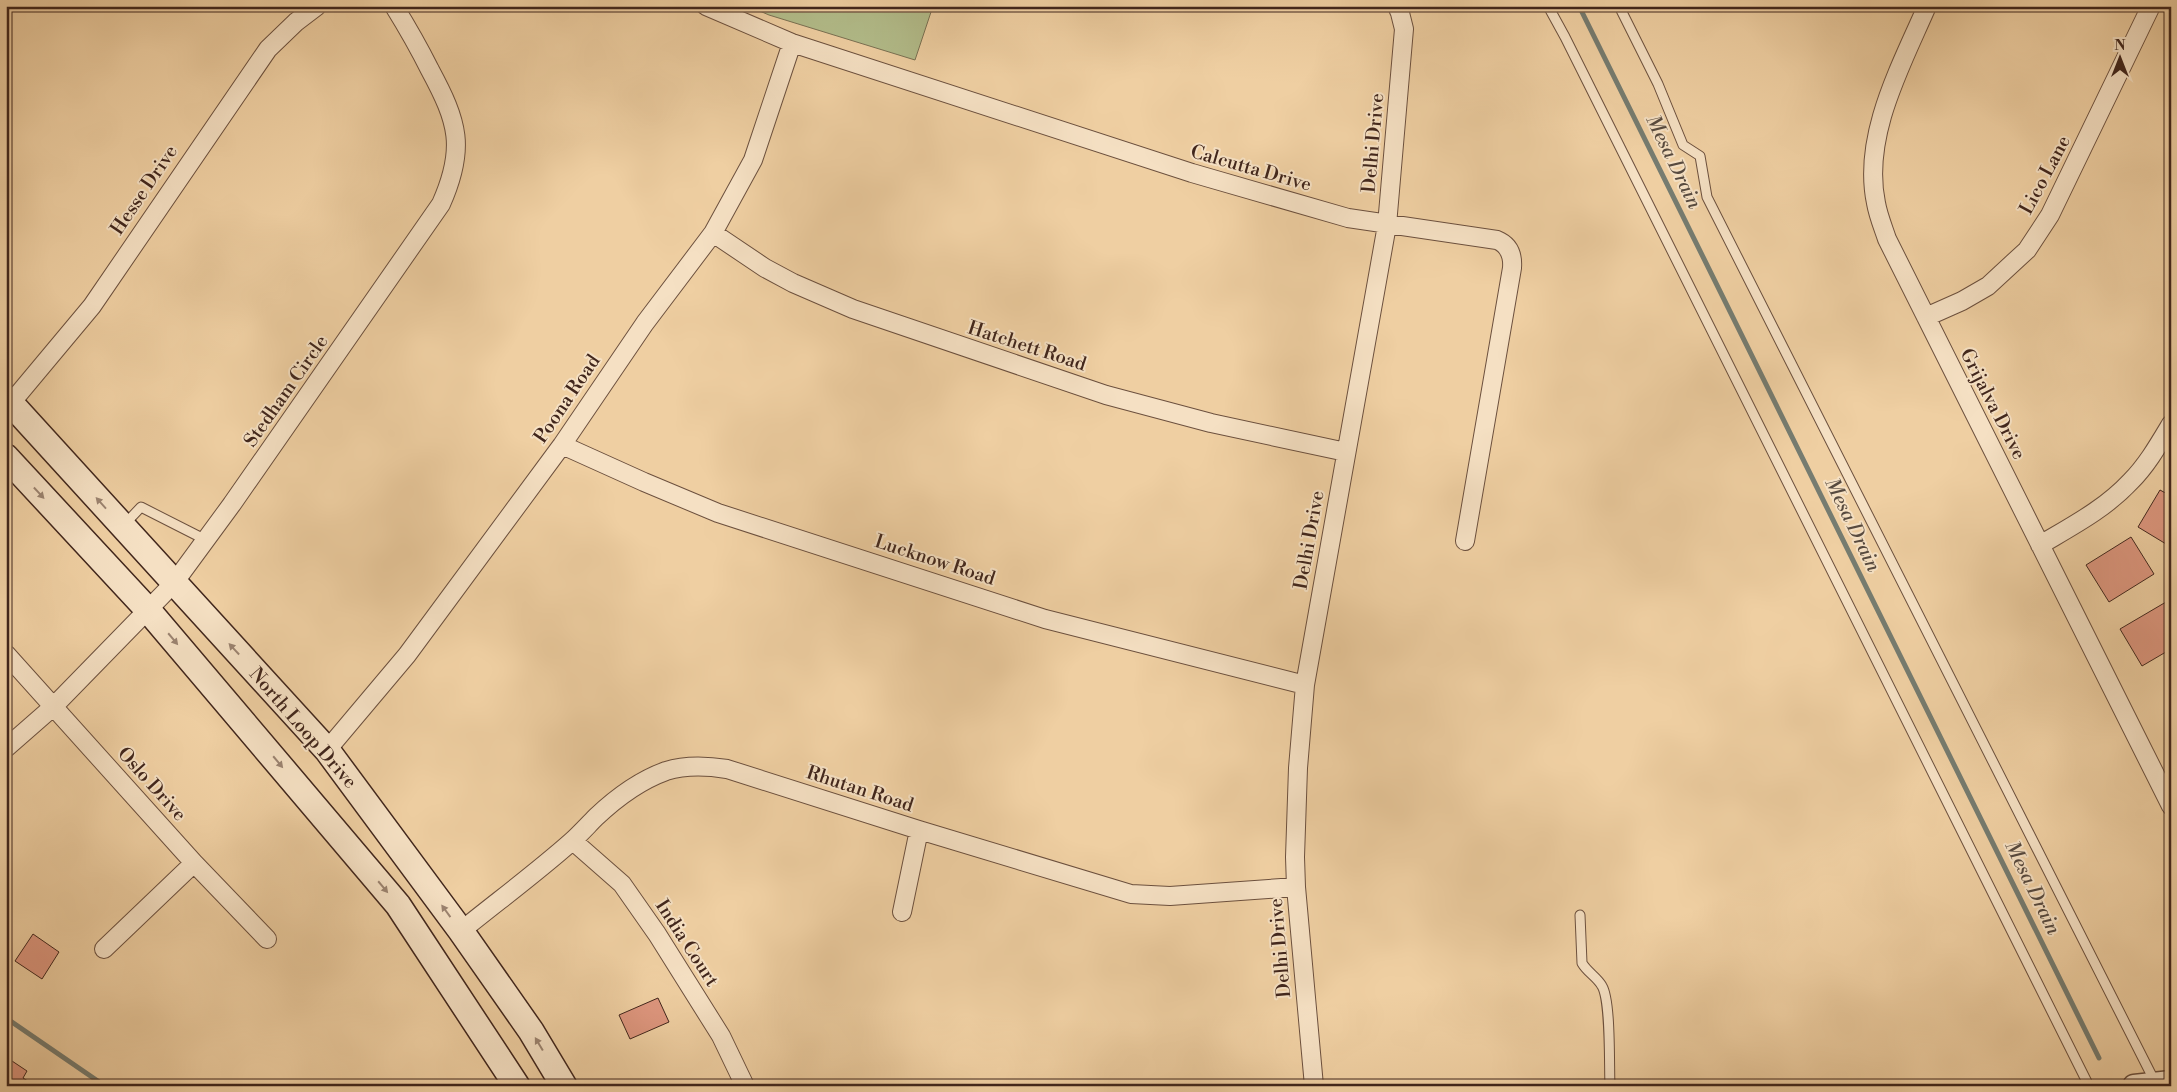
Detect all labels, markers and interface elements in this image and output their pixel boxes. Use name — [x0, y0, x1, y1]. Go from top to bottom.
north arrow — [2094, 32, 2144, 82]
text: N — [2114, 37, 2126, 55]
street label: Delhi Drive — [1357, 92, 1389, 194]
water label: Mesa Drain — [1640, 111, 1707, 214]
street label: Lico Lane — [2014, 131, 2076, 219]
street label: Calcutta Drive — [1188, 139, 1314, 197]
street label: Hesse Drive — [105, 140, 183, 240]
street label: Hatchett Road — [965, 316, 1089, 376]
street label: Stedham Circle — [239, 330, 333, 452]
street label: Grijalva Drive — [1955, 344, 2031, 464]
street label: Poona Road — [529, 350, 606, 448]
water label: Mesa Drain — [1819, 474, 1886, 577]
one-way arrow — [33, 487, 45, 499]
street label: Delhi Drive — [1289, 489, 1329, 591]
one-way arrow — [95, 497, 107, 509]
street label: Lucknow Road — [872, 529, 999, 591]
one-way arrow — [167, 632, 178, 645]
one-way arrow — [228, 643, 240, 655]
street label: North Loop Drive — [244, 662, 362, 794]
street label: Oslo Drive — [112, 742, 192, 826]
one-way arrow — [273, 756, 284, 769]
street label: Rhutan Road — [803, 760, 917, 818]
water label: Mesa Drain — [1999, 837, 2066, 940]
one-way arrow — [377, 880, 388, 893]
street label: India Court — [650, 895, 724, 991]
street label: Delhi Drive — [1264, 897, 1296, 999]
one-way arrow — [441, 904, 451, 918]
one-way arrow — [534, 1037, 543, 1050]

